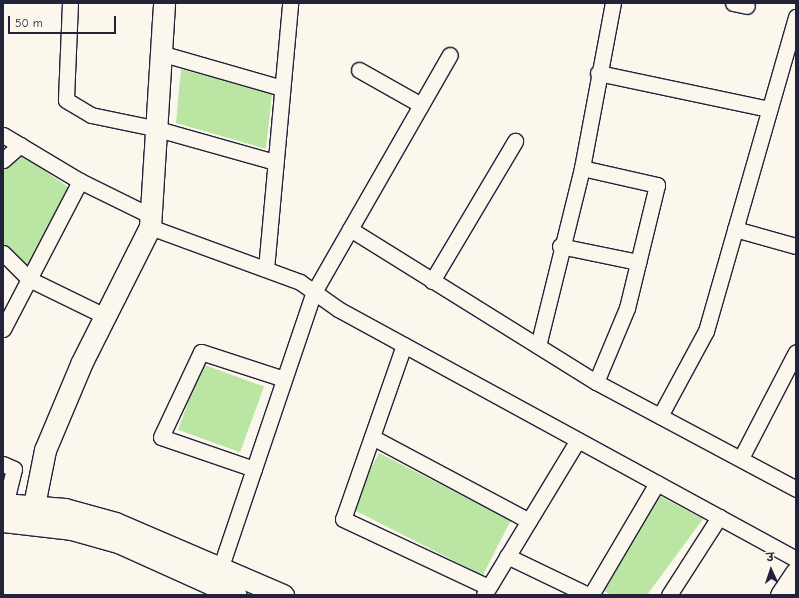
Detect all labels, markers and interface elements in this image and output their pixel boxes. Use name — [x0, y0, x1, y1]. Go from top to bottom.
scale bar — [10, 8, 118, 34]
text: 50 m — [15, 16, 43, 30]
north arrow — [751, 550, 791, 590]
text: उ — [766, 551, 774, 564]

